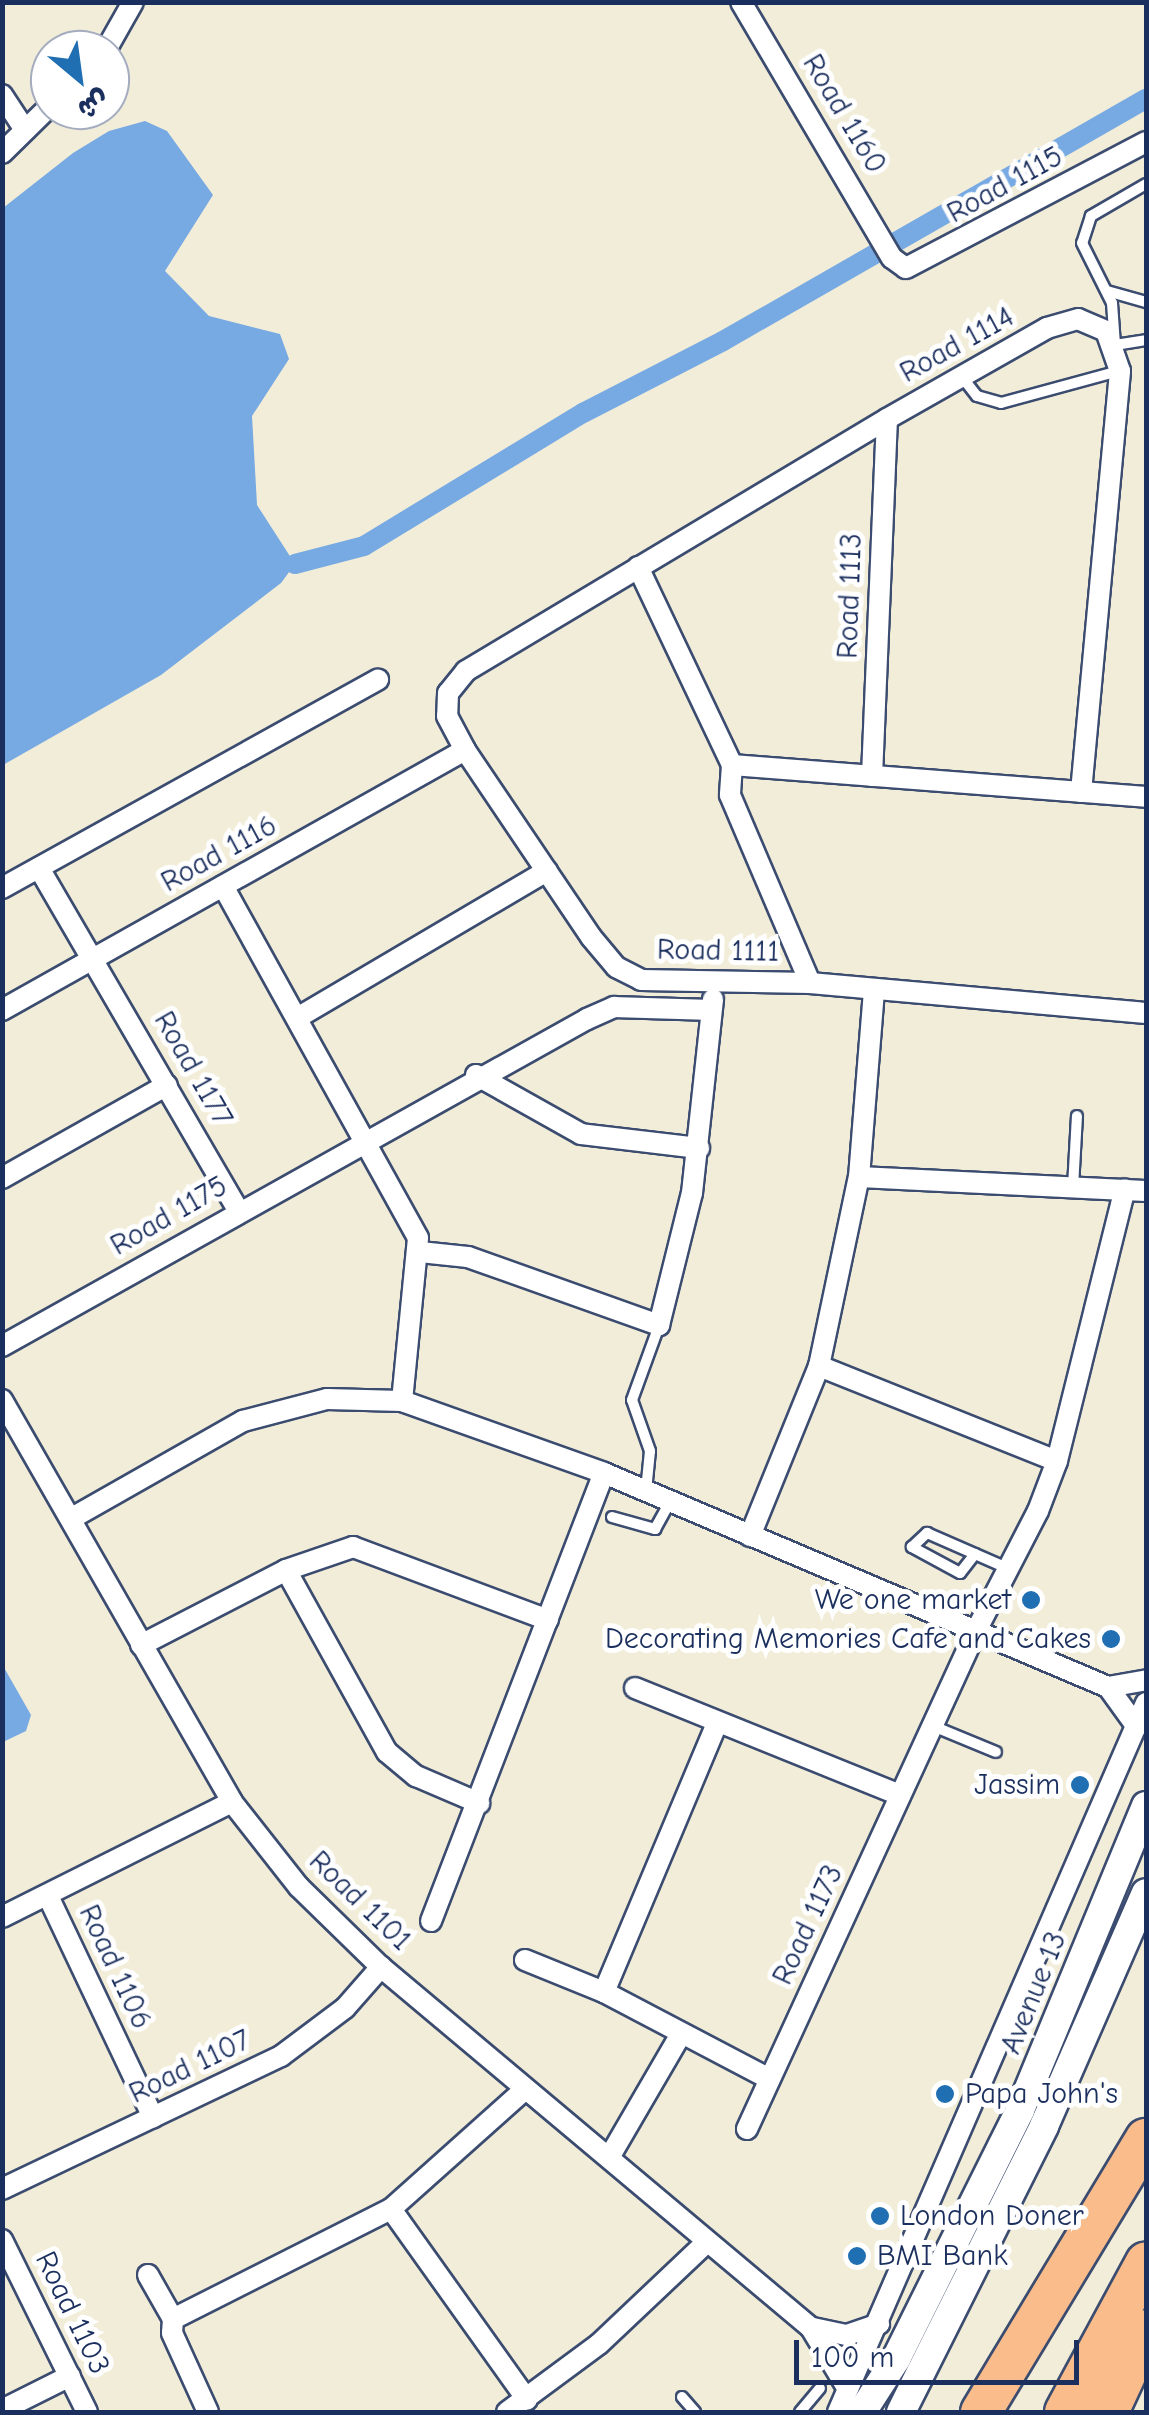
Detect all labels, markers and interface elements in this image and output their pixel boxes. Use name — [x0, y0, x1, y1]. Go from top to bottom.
north arrow — [30, 30, 130, 130]
street label: Road 1160 — [794, 48, 894, 180]
text: ش — [72, 83, 115, 126]
street label: Road 1115 — [941, 139, 1069, 231]
street label: Road 1114 — [894, 299, 1020, 391]
street label: Road 1113 — [830, 533, 870, 659]
street label: Road 1116 — [155, 808, 283, 900]
street label: Road 1111 — [657, 932, 779, 970]
street label: Road 1177 — [146, 1005, 240, 1133]
street label: Road 1175 — [104, 1168, 234, 1264]
place label: We one market — [815, 1582, 1011, 1618]
marker: We one market — [1020, 1589, 1042, 1611]
place label: Decorating Memories Cafe and Cakes — [605, 1621, 1091, 1657]
marker: Decorating Memories Cafe and Cakes — [1100, 1628, 1122, 1650]
place label: Jassim — [974, 1767, 1060, 1803]
marker: Jassim — [1069, 1774, 1091, 1796]
street label: Road 1101 — [301, 1843, 419, 1959]
street label: Road 1173 — [765, 1859, 851, 1991]
street label: Road 1106 — [71, 1899, 159, 2035]
street label: Avenue 13 — [993, 1927, 1075, 2059]
street label: Road 1107 — [123, 2022, 257, 2112]
place label: Papa John's — [965, 2076, 1118, 2112]
marker: Papa John's — [934, 2083, 956, 2105]
place label: London Doner — [900, 2198, 1084, 2234]
marker: London Doner — [869, 2205, 891, 2227]
place label: BMI Bank — [877, 2238, 1008, 2274]
marker: BMI Bank — [846, 2245, 868, 2267]
street label: Road 1103 — [27, 2246, 117, 2380]
scale bar — [799, 2320, 1084, 2382]
text: 100 m — [811, 2340, 894, 2375]

